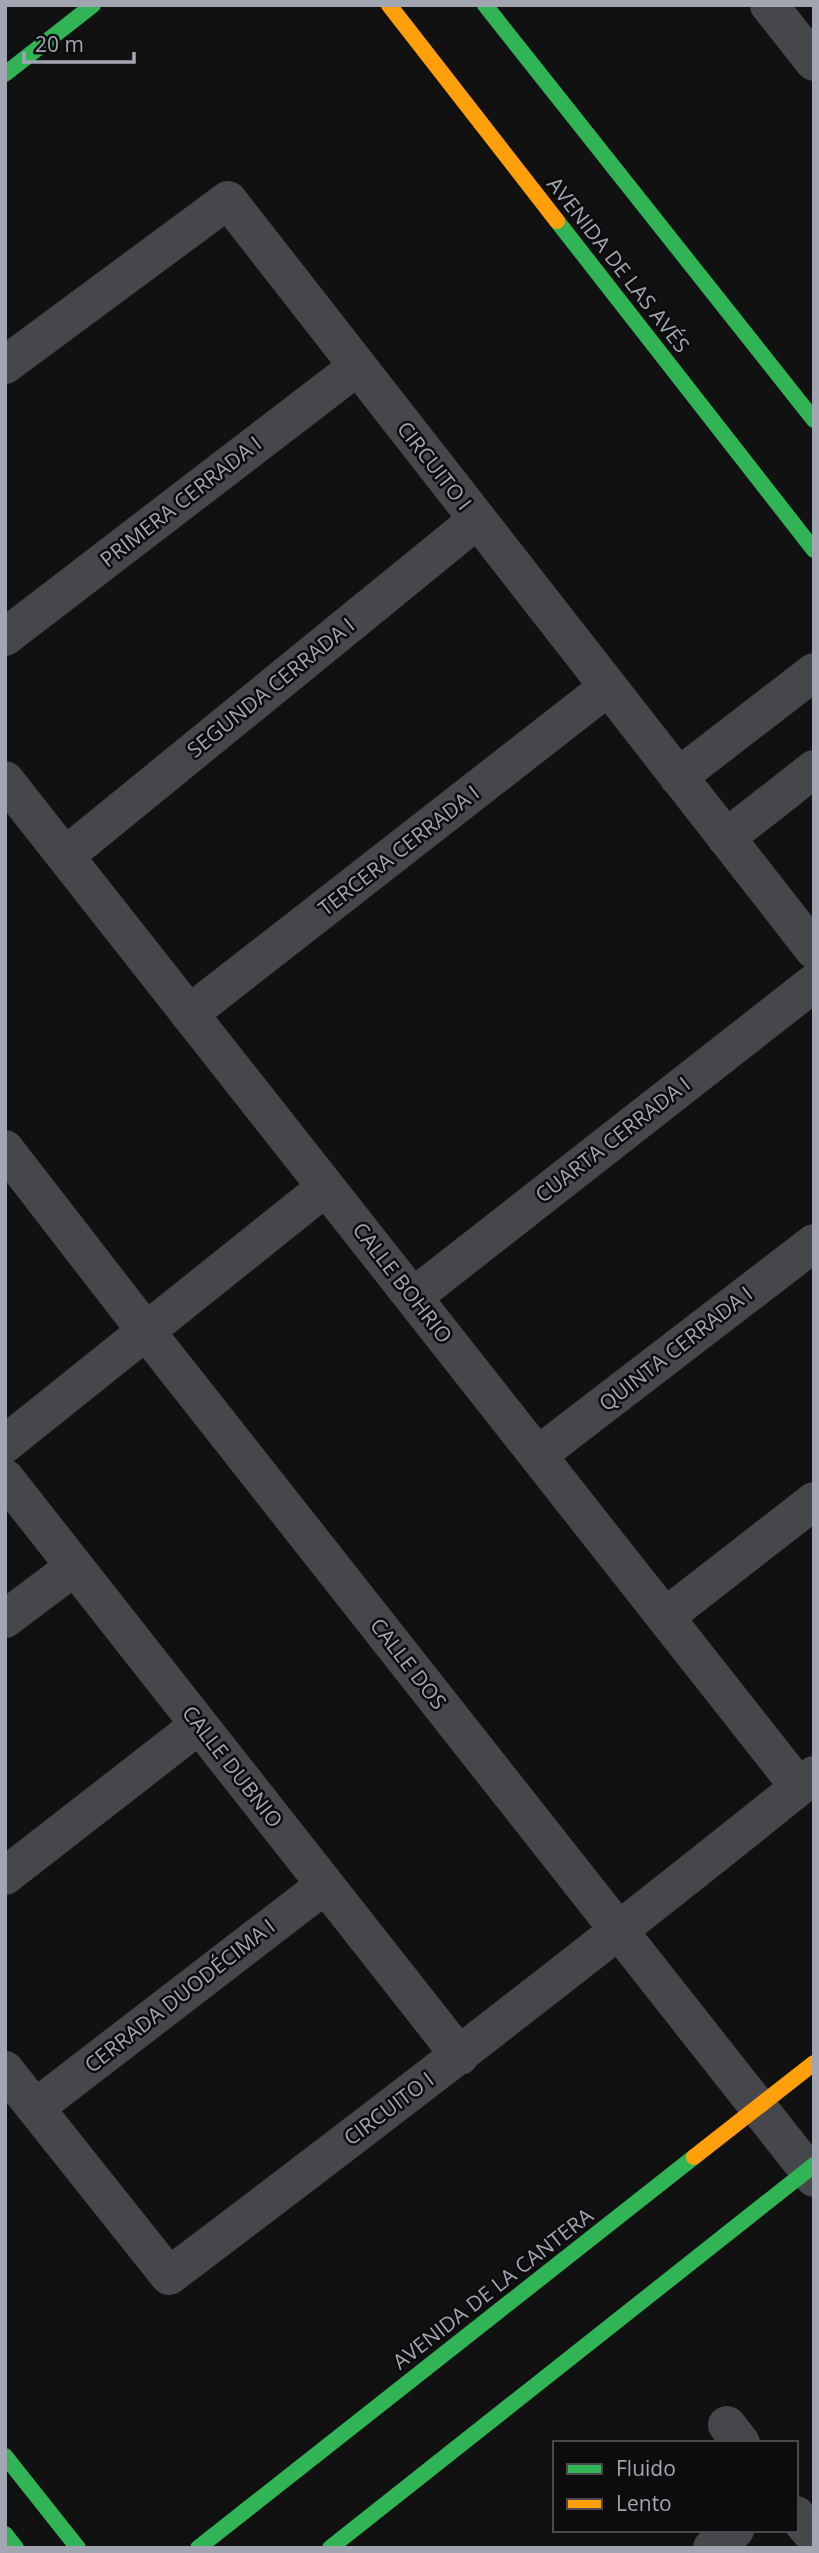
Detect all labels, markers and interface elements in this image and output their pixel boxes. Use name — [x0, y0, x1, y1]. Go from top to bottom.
scale bar — [24, 21, 135, 65]
text: 20 m — [35, 30, 84, 58]
street label: AVENIDA DE LAS AVÉS — [541, 171, 696, 358]
street label: CIRCUITO I — [391, 415, 478, 516]
street label: PRIMERA CERRADA I — [94, 429, 267, 573]
street label: SEGUNDA CERRADA I — [181, 611, 360, 763]
street label: TERCERA CERRADA I — [312, 779, 485, 922]
street label: CUARTA CERRADA I — [529, 1070, 695, 1208]
street label: CALLE BOHRIO — [347, 1216, 459, 1349]
street label: QUINTA CERRADA I — [593, 1279, 758, 1417]
street label: CALLE DOS — [364, 1612, 453, 1715]
street label: CALLE DUBNIO — [176, 1700, 289, 1833]
street label: CERRADA DUODÉCIMA I — [78, 1912, 280, 2078]
street label: CIRCUITO I — [338, 2065, 439, 2151]
street label: AVENIDA DE LA CANTERA — [386, 2201, 599, 2375]
legend — [553, 2441, 798, 2532]
text: Fluido — [616, 2454, 676, 2482]
text: Lento — [616, 2489, 672, 2517]

